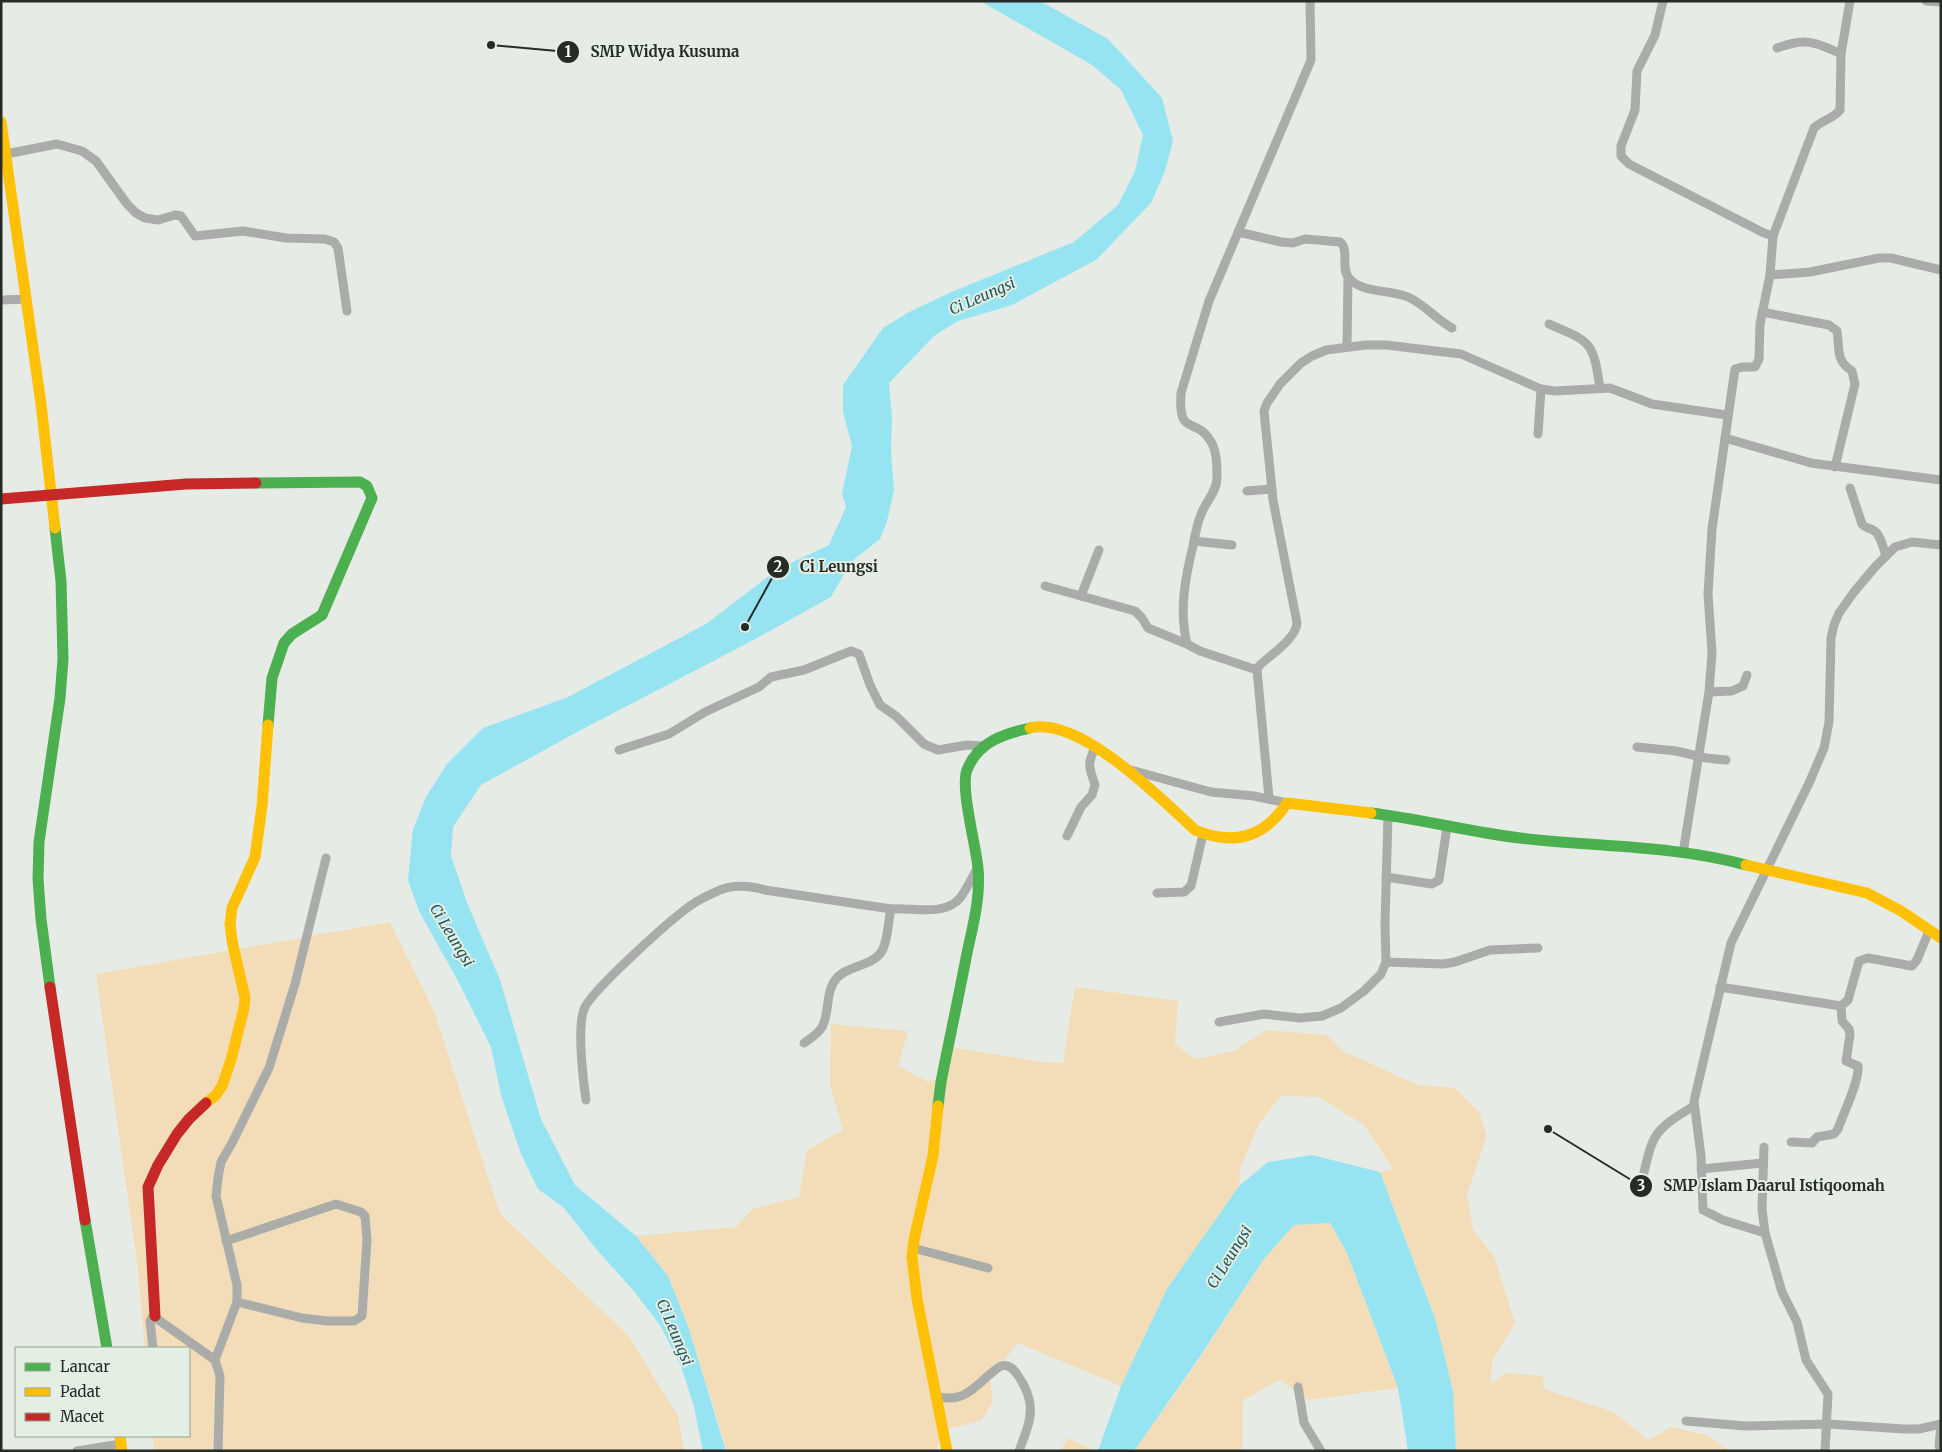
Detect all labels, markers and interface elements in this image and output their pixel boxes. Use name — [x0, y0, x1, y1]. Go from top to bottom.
callout: SMP Widya Kusuma — [556, 37, 750, 67]
text: 1 — [565, 42, 572, 61]
text: SMP Widya Kusuma — [591, 42, 740, 61]
water label: Ci Leungsi — [946, 273, 1018, 319]
callout: Ci Leungsi — [765, 552, 888, 582]
text: 2 — [774, 557, 783, 576]
text: Ci Leungsi — [800, 557, 878, 576]
water label: Ci Leungsi — [426, 900, 478, 970]
callout: SMP Islam Daarul Istiqoomah — [1628, 1171, 1895, 1201]
text: 3 — [1637, 1176, 1645, 1195]
text: SMP Islam Daarul Istiqoomah — [1663, 1176, 1885, 1195]
water label: Ci Leungsi — [1202, 1222, 1256, 1292]
water label: Ci Leungsi — [653, 1296, 697, 1368]
legend — [15, 1347, 190, 1437]
text: Lancar — [60, 1357, 110, 1376]
text: Padat — [60, 1382, 101, 1401]
text: Macet — [60, 1407, 104, 1426]

